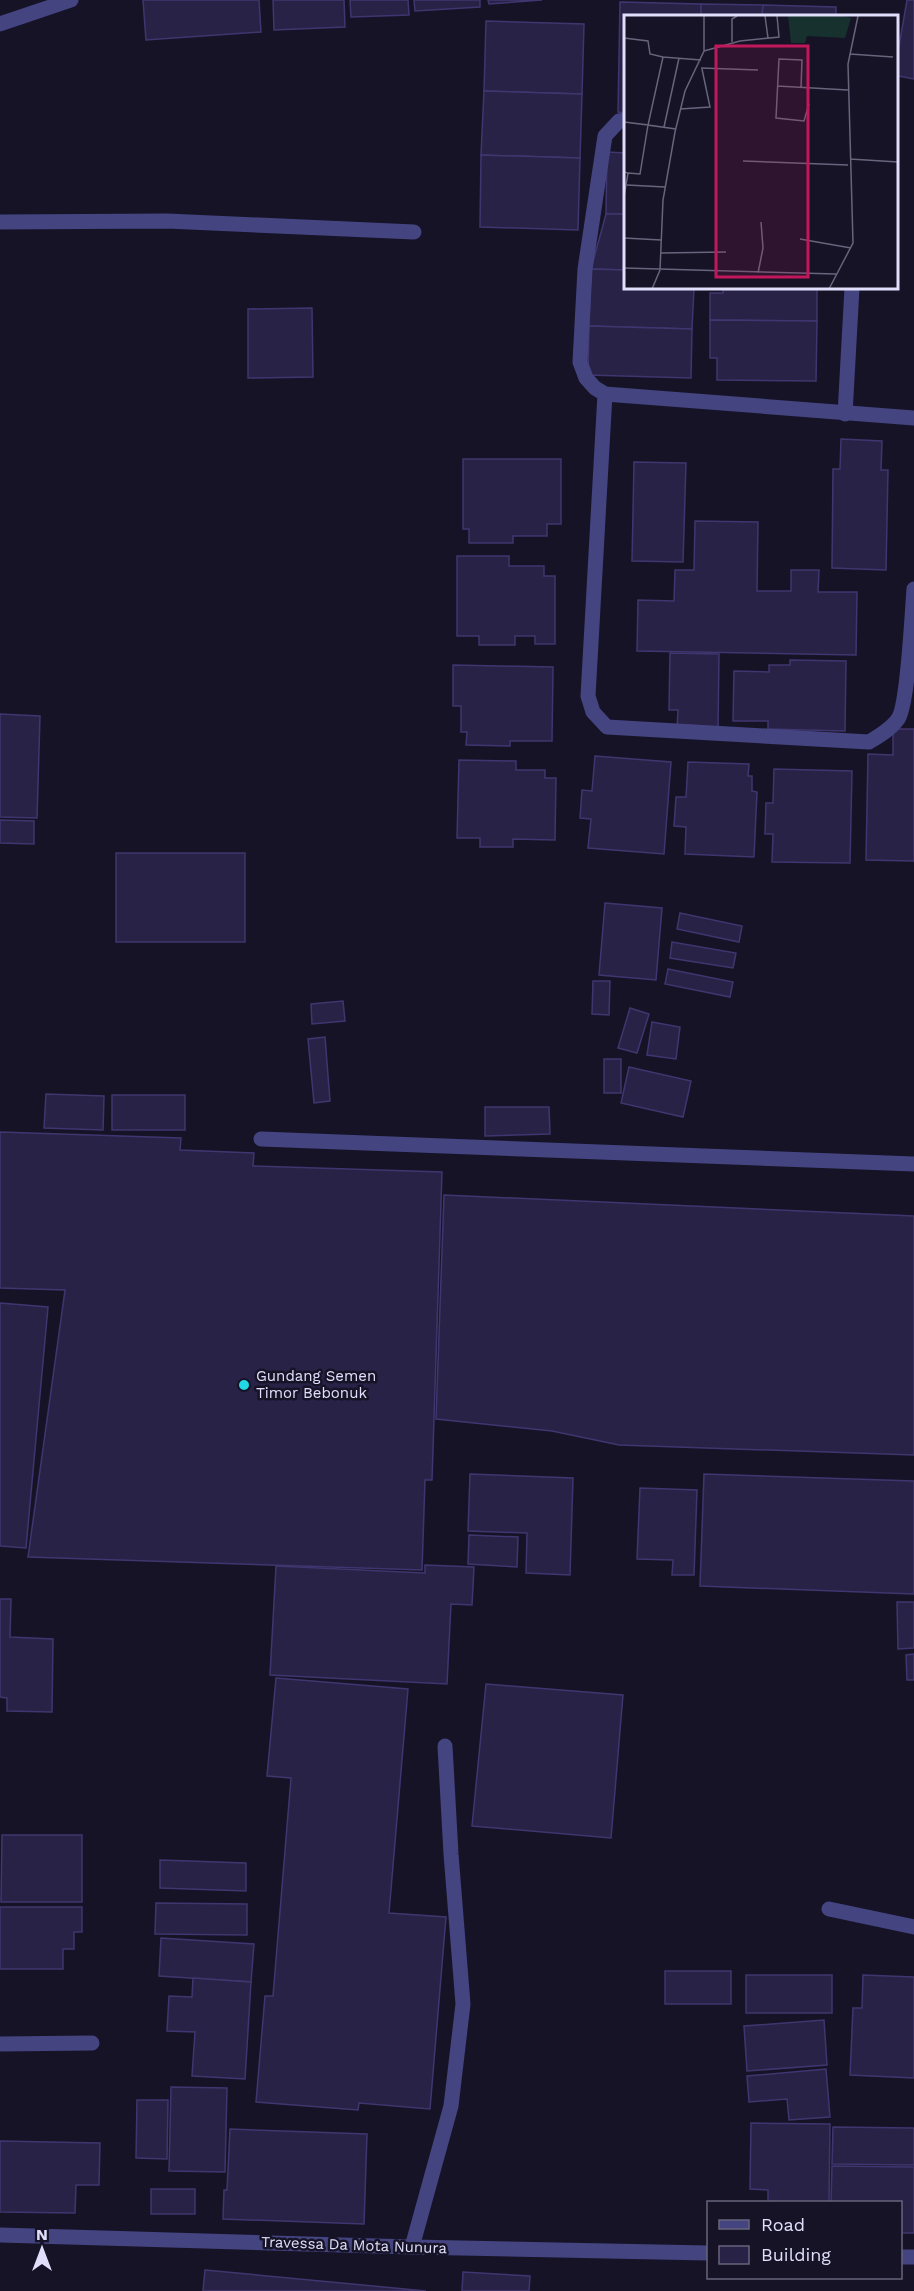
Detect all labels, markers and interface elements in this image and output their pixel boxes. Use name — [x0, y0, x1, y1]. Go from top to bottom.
inset map — [624, 15, 899, 290]
place label: Gundang Semen Timor Bebonuk — [256, 1367, 376, 1402]
marker: Gundang Semen Timor Bebonuk — [237, 1378, 251, 1392]
legend — [707, 2201, 902, 2279]
text: Road — [761, 2214, 805, 2235]
north arrow — [12, 2219, 72, 2279]
text: N — [36, 2225, 48, 2244]
street label: Travessa Da Mota Nunura — [261, 2233, 448, 2257]
text: Building — [761, 2244, 831, 2265]

